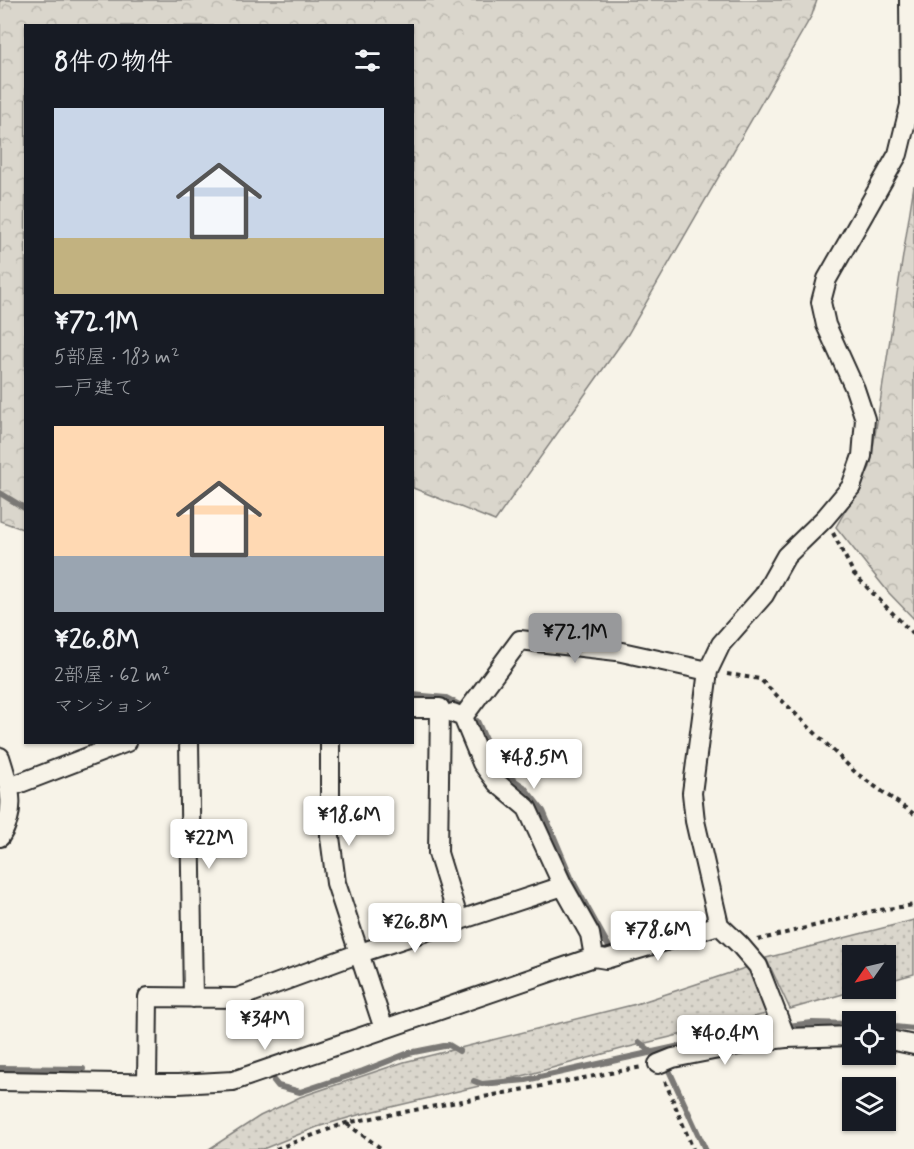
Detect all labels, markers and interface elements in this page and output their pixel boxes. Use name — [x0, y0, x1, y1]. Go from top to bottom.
icon: filters — [351, 44, 384, 77]
text: 8件の物件 — [54, 46, 173, 80]
icon: home — [165, 147, 273, 255]
text: ¥72.1M — [54, 306, 138, 340]
text: 5部屋 · 183 m² — [54, 344, 180, 371]
text: 一戸建て — [54, 375, 134, 402]
icon: home — [165, 465, 273, 573]
pin: ¥72.1M — [526, 613, 624, 664]
text: ¥72.1M — [543, 619, 607, 646]
text: ¥26.8M — [54, 624, 139, 658]
text: 2部屋 · 62 m² — [54, 662, 170, 689]
text: マンション — [54, 693, 153, 720]
pin: ¥48.5M — [485, 739, 583, 790]
text: ¥48.5M — [500, 745, 568, 772]
pin: ¥18.6M — [300, 796, 398, 847]
text: ¥18.6M — [317, 802, 381, 829]
pin: ¥22M — [173, 819, 245, 870]
text: ¥22M — [184, 825, 234, 852]
pin: ¥26.8M — [366, 903, 464, 954]
text: ¥26.8M — [382, 909, 448, 936]
pin: ¥78.6M — [609, 911, 707, 962]
text: ¥78.6M — [625, 917, 691, 944]
north arrow — [842, 945, 896, 999]
map controls — [842, 945, 896, 1131]
pin: ¥34M — [229, 1000, 301, 1051]
text: ¥34M — [240, 1006, 290, 1033]
button: locate — [842, 1011, 896, 1065]
pin: ¥40.4M — [676, 1015, 774, 1066]
text: ¥40.4M — [691, 1021, 759, 1048]
button: layers — [842, 1077, 896, 1131]

